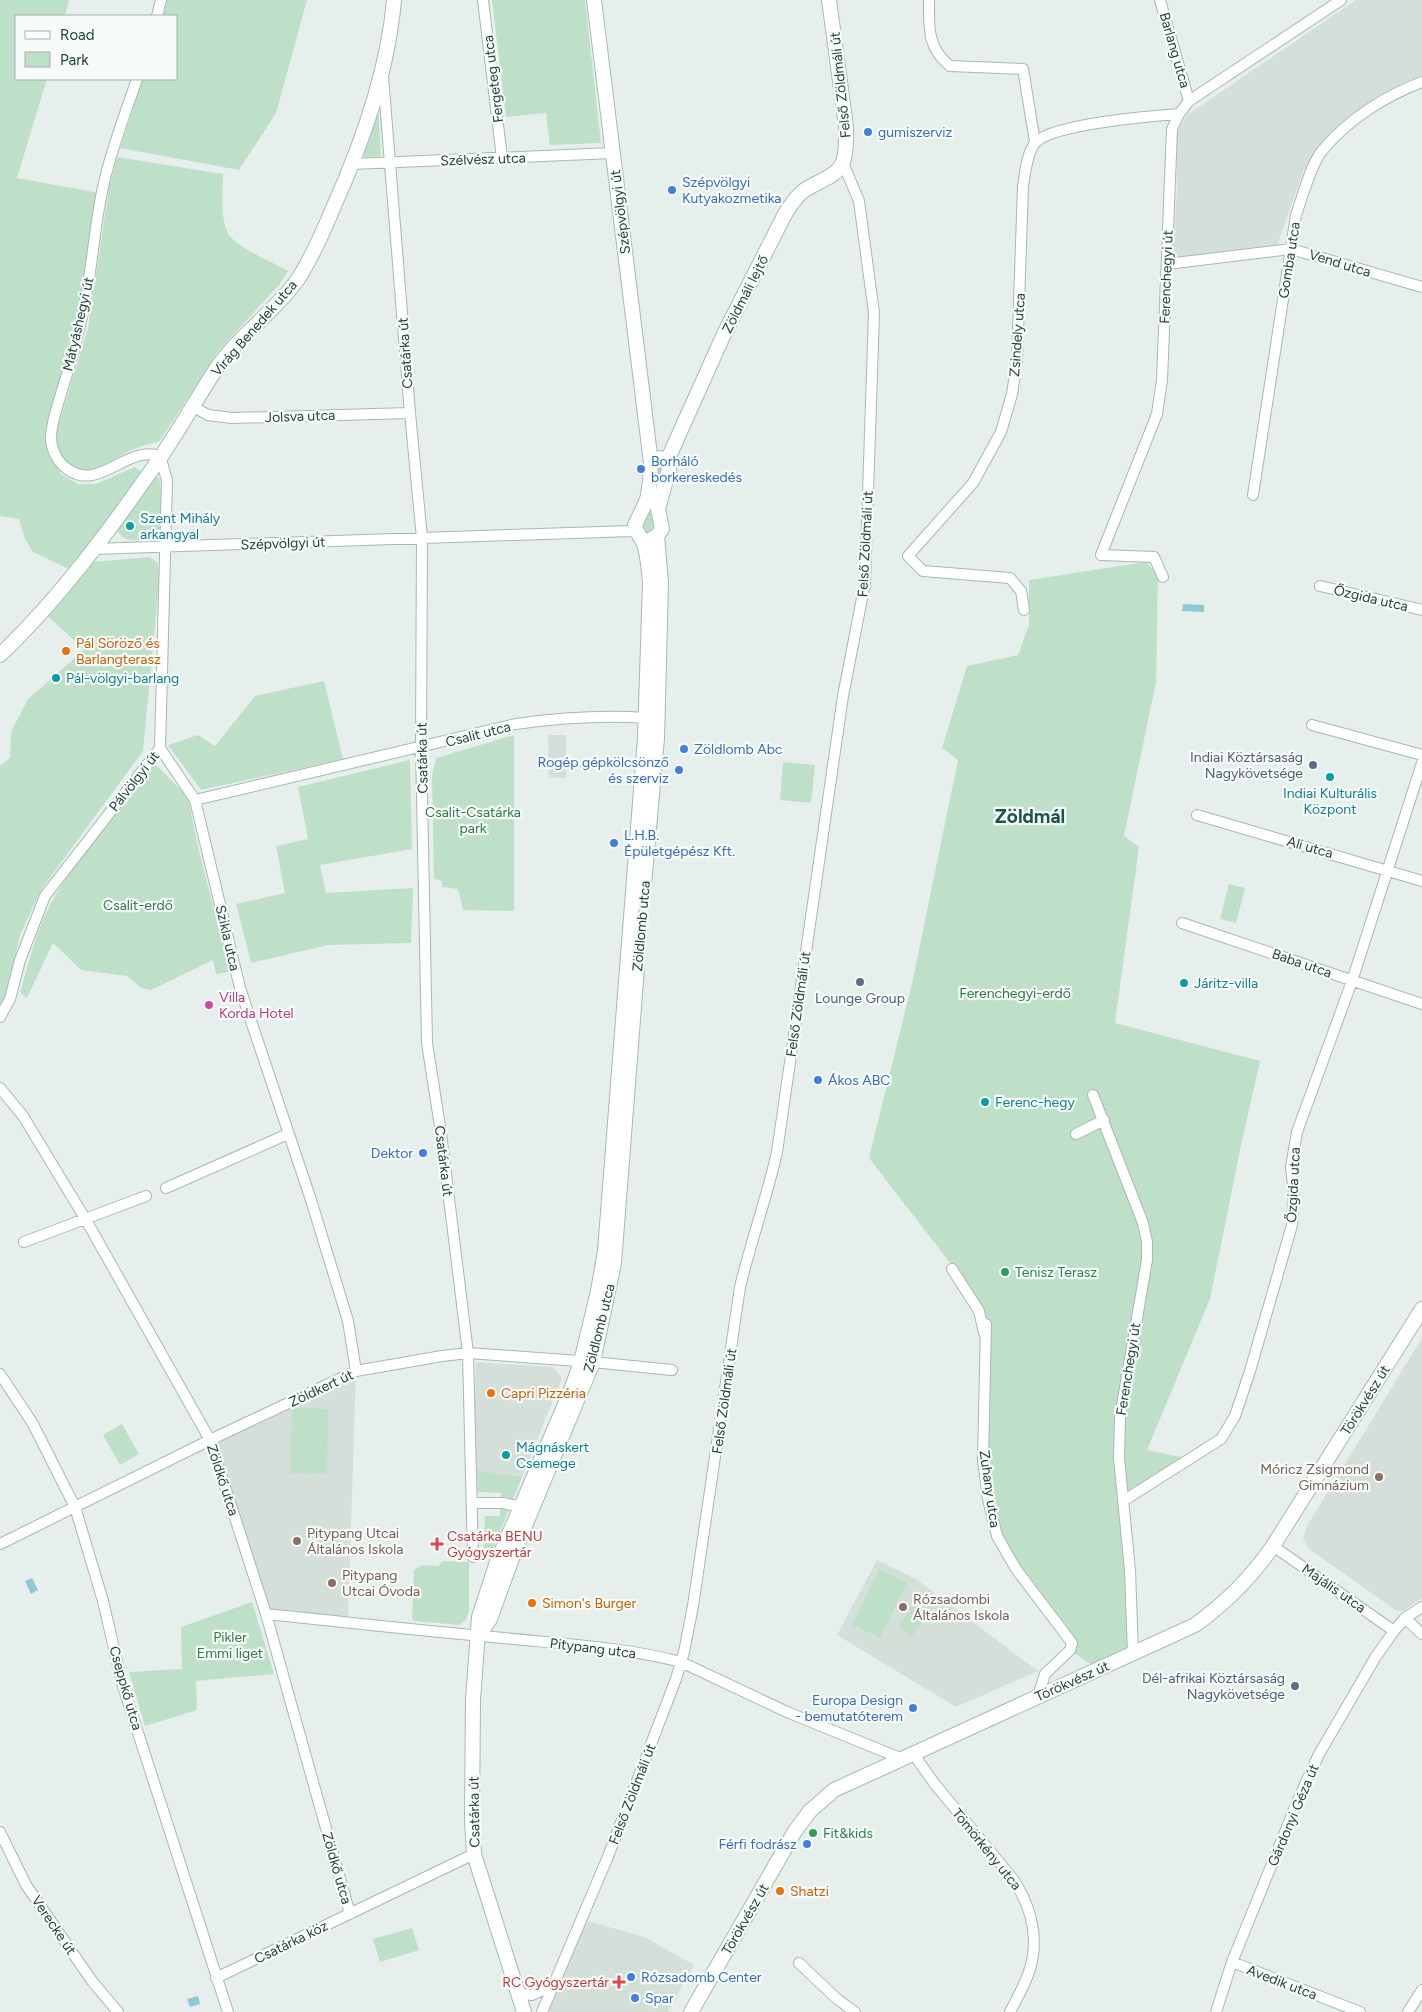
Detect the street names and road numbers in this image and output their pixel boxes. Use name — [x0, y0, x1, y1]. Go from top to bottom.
street label: Barlang utca — [1156, 10, 1193, 90]
street label: Felső Zöldmáli út — [826, 31, 855, 139]
street label: Fergeteg utca — [480, 34, 507, 124]
street label: Szélvész utca — [440, 150, 526, 169]
street label: Szépvölgyi út — [607, 169, 634, 255]
street label: Gomba utca — [1275, 221, 1304, 300]
street label: Ferenchegyi út — [1156, 230, 1177, 324]
street label: Vend utca — [1307, 246, 1373, 281]
street label: Zöldmáli lejtő — [719, 252, 772, 336]
street label: Mátyáshegyi út — [59, 275, 98, 373]
street label: Virág Benedek utca — [208, 277, 301, 380]
street label: Zsindely utca — [1006, 292, 1029, 378]
street label: Csatárka út — [395, 317, 416, 389]
street label: Jolsva utca — [265, 407, 336, 426]
street label: Felső Zöldmáli út — [854, 490, 877, 598]
street label: Szépvölgyi út — [240, 534, 326, 553]
street label: Őzgida utca — [1332, 582, 1410, 615]
street label: Csalit utca — [444, 718, 513, 751]
street label: Csatárka út — [413, 722, 432, 794]
street label: Pálvölgyi út — [106, 748, 163, 815]
street label: Ali utca — [1285, 833, 1335, 862]
street label: Zöldlomb utca — [629, 880, 654, 972]
street label: Szikla utca — [212, 904, 243, 973]
street label: Baba utca — [1270, 945, 1334, 982]
street label: Felső Zöldmáli út — [783, 950, 814, 1058]
street label: Csatárka út — [431, 1125, 456, 1197]
street label: Őzgida utca — [1283, 1147, 1304, 1223]
street label: Zöldlomb utca — [580, 1282, 619, 1374]
street label: Ferenchegyi út — [1113, 1321, 1144, 1417]
street label: Felső Zöldmáli út — [709, 1347, 740, 1455]
street label: Törökvész út — [1337, 1362, 1394, 1438]
street label: Zöldkert út — [286, 1366, 356, 1411]
street label: Zöldkő utca — [203, 1442, 242, 1518]
street label: Zuhany utca — [976, 1449, 1003, 1529]
street label: Majális utca — [1299, 1560, 1369, 1617]
street label: Pitypang utca — [549, 1635, 637, 1662]
street label: Cseppkő utca — [105, 1644, 146, 1732]
street label: Törökvész út — [1032, 1658, 1112, 1705]
street label: Felső Zöldmáli út — [605, 1741, 660, 1847]
street label: Gárdonyi Géza út — [1264, 1761, 1323, 1869]
street label: Csatárka út — [465, 1776, 484, 1848]
street label: Tömörkény utca — [948, 1805, 1025, 1894]
street label: Zöldkő utca — [318, 1830, 355, 1906]
street label: Törökvész út — [718, 1881, 773, 1958]
street label: Verecke út — [28, 1893, 80, 1958]
street label: Csatárka köz — [252, 1917, 331, 1968]
street label: Avedik utca — [1244, 1961, 1319, 2004]

